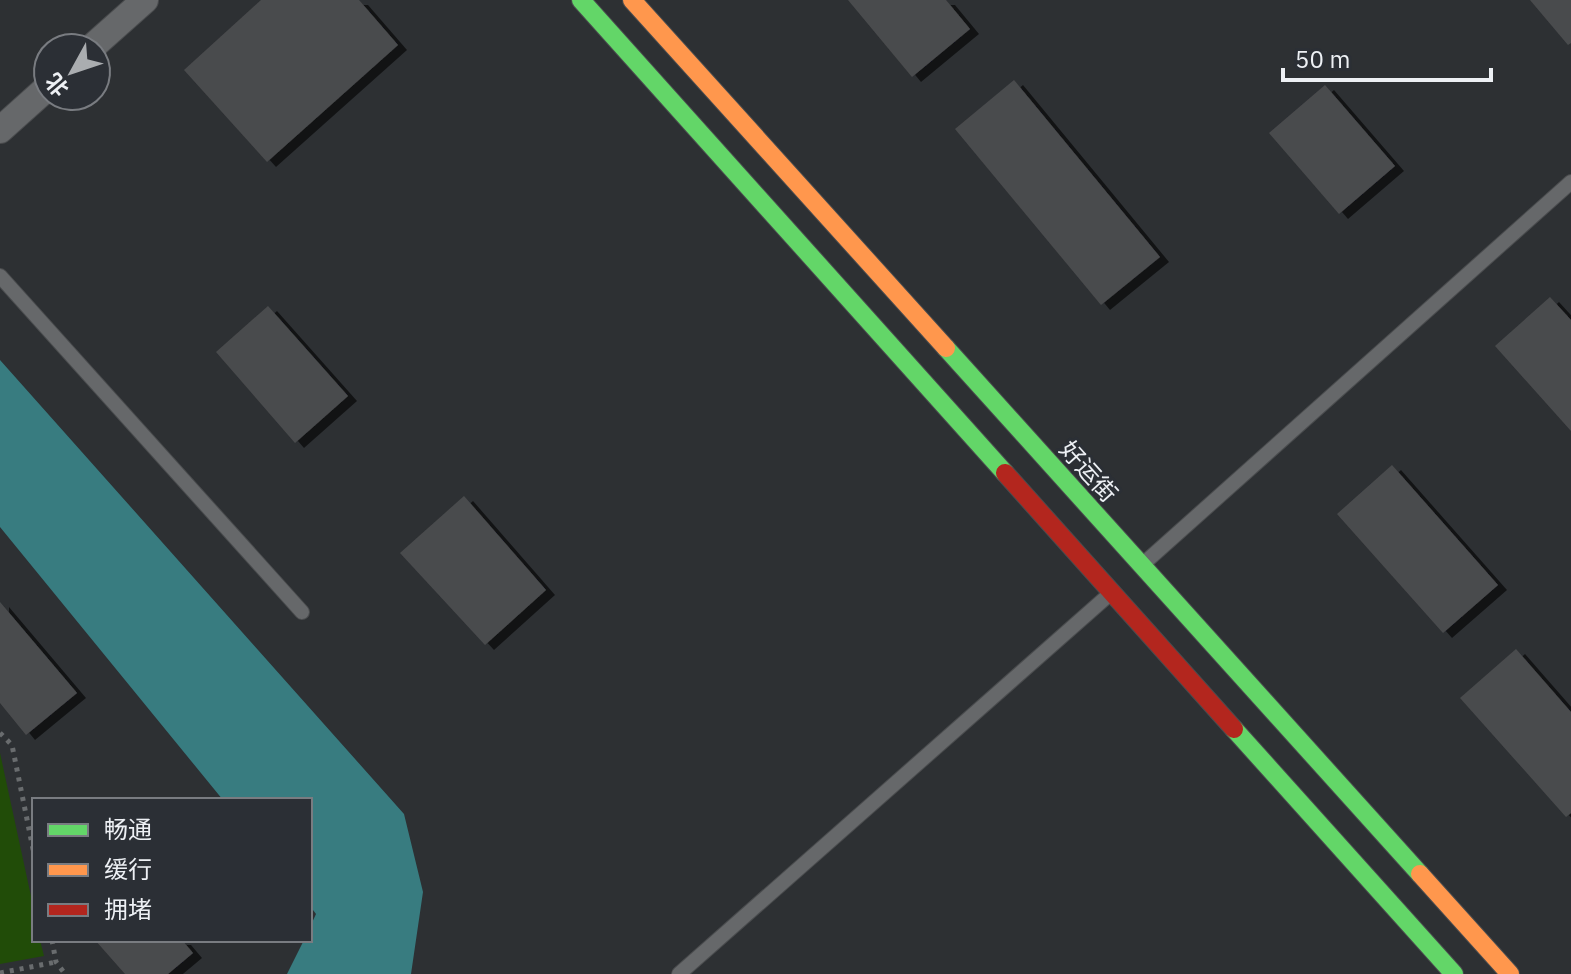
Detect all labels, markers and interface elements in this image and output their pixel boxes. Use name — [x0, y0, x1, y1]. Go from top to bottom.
north arrow — [32, 32, 112, 112]
scale bar — [1283, 32, 1491, 82]
text: 50 m — [1295, 43, 1350, 75]
text: 北 — [38, 67, 74, 103]
street label: 好运街 — [1053, 434, 1125, 508]
legend — [32, 798, 312, 942]
text: 畅通 — [104, 813, 152, 845]
text: 缓行 — [104, 853, 152, 885]
text: 拥堵 — [104, 893, 152, 925]

